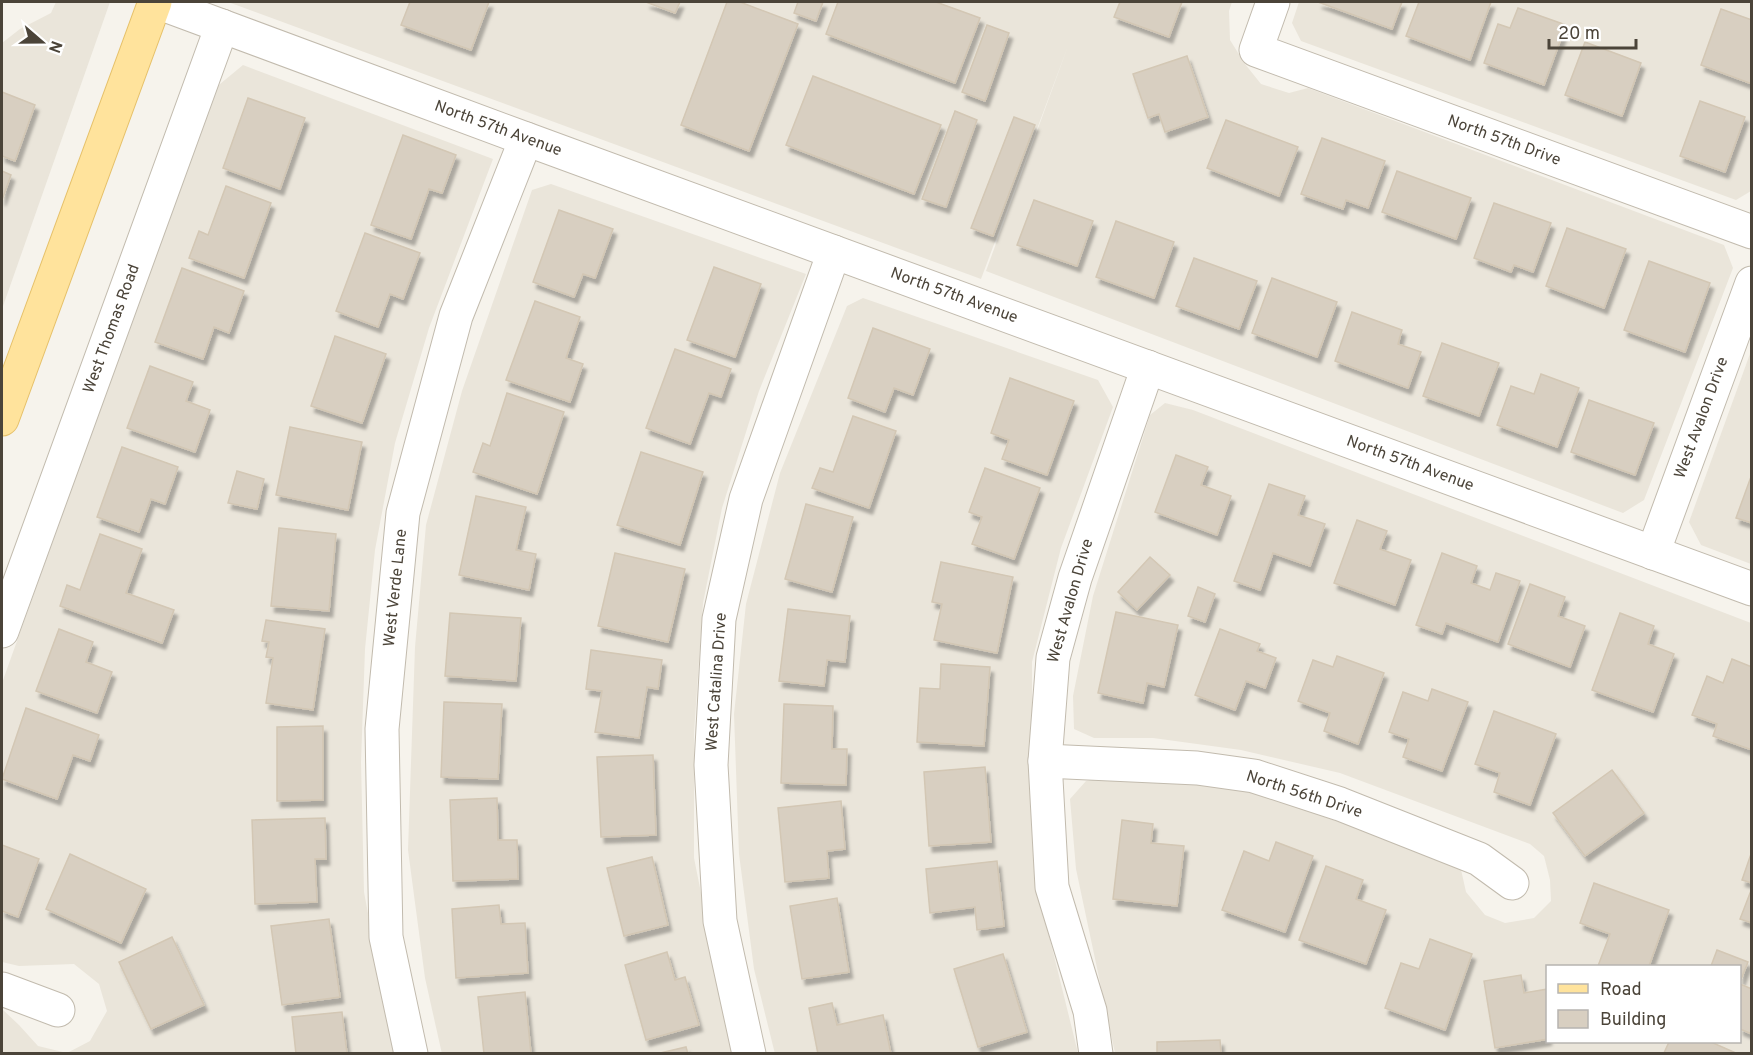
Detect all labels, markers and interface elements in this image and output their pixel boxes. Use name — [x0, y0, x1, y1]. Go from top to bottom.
north arrow — [12, 12, 72, 72]
scale bar — [1549, 12, 1636, 50]
text: 20 m — [1558, 23, 1600, 46]
text: N — [43, 38, 66, 55]
street label: North 57th Avenue — [432, 97, 564, 161]
street label: North 57th Drive — [1445, 111, 1563, 171]
street label: West Thomas Road — [79, 262, 145, 396]
street label: North 57th Avenue — [888, 264, 1020, 328]
street label: West Avalon Drive — [1671, 354, 1733, 482]
street label: North 57th Avenue — [1344, 432, 1476, 496]
street label: West Verde Lane — [380, 528, 412, 648]
street label: West Avalon Drive — [1044, 537, 1098, 665]
street label: West Catalina Drive — [702, 612, 732, 752]
street label: North 56th Drive — [1243, 767, 1365, 823]
legend — [1546, 965, 1741, 1043]
text: Road — [1600, 979, 1642, 1002]
text: Building — [1600, 1009, 1666, 1032]

